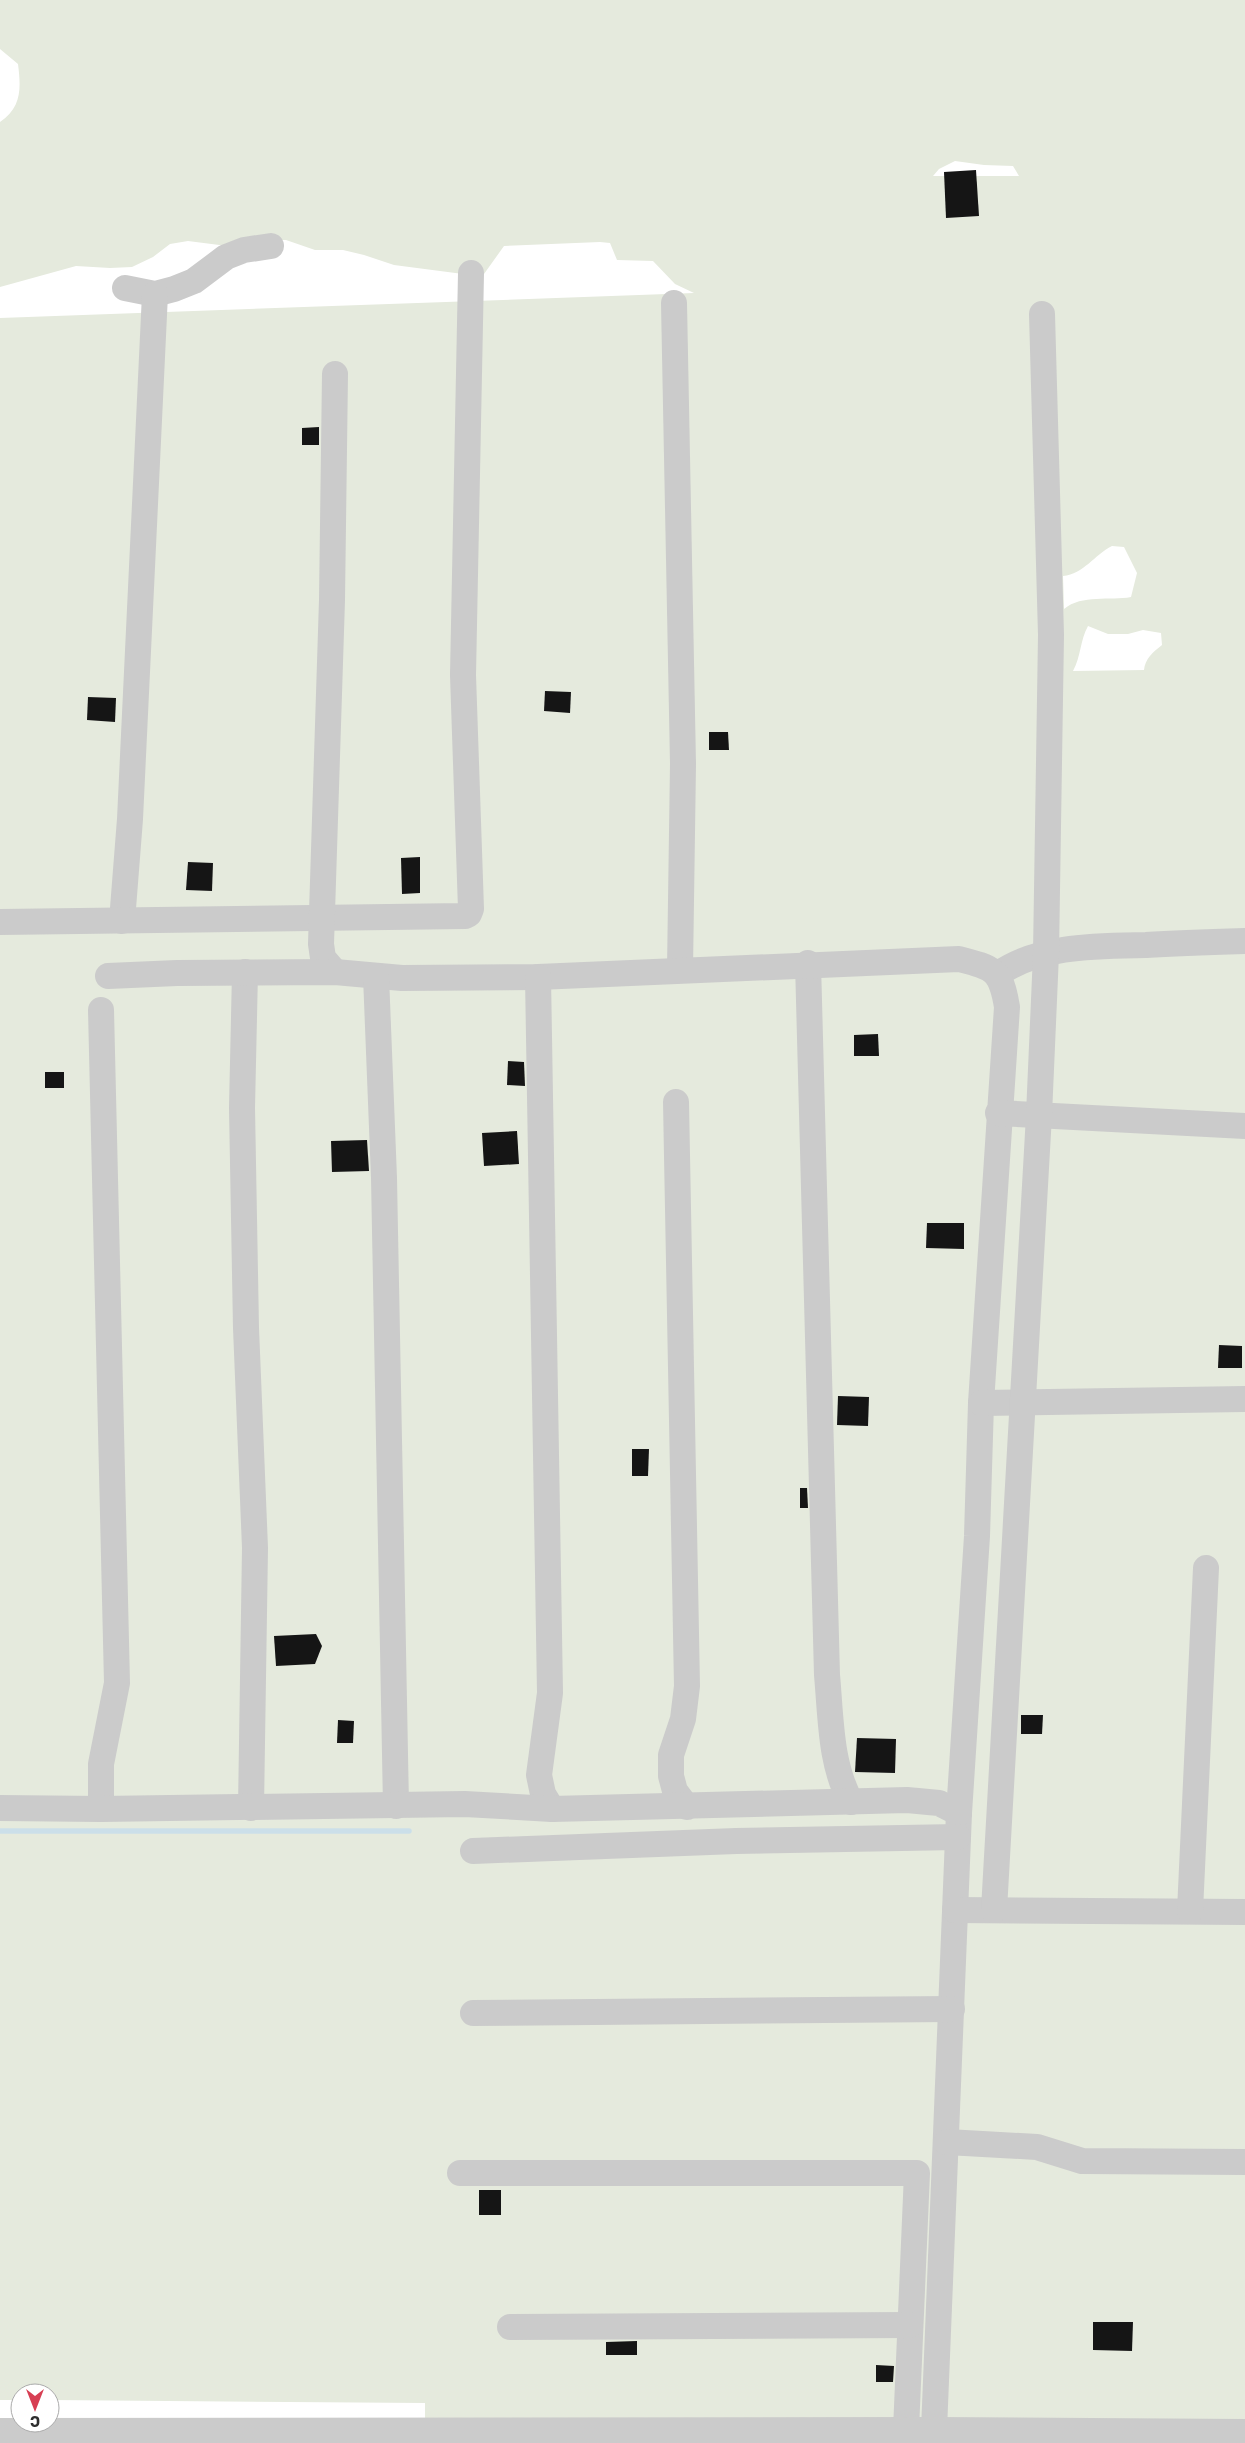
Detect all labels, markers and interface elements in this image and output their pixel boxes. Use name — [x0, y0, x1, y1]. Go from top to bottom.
north arrow — [10, 2383, 60, 2433]
text: С — [30, 2412, 40, 2429]

